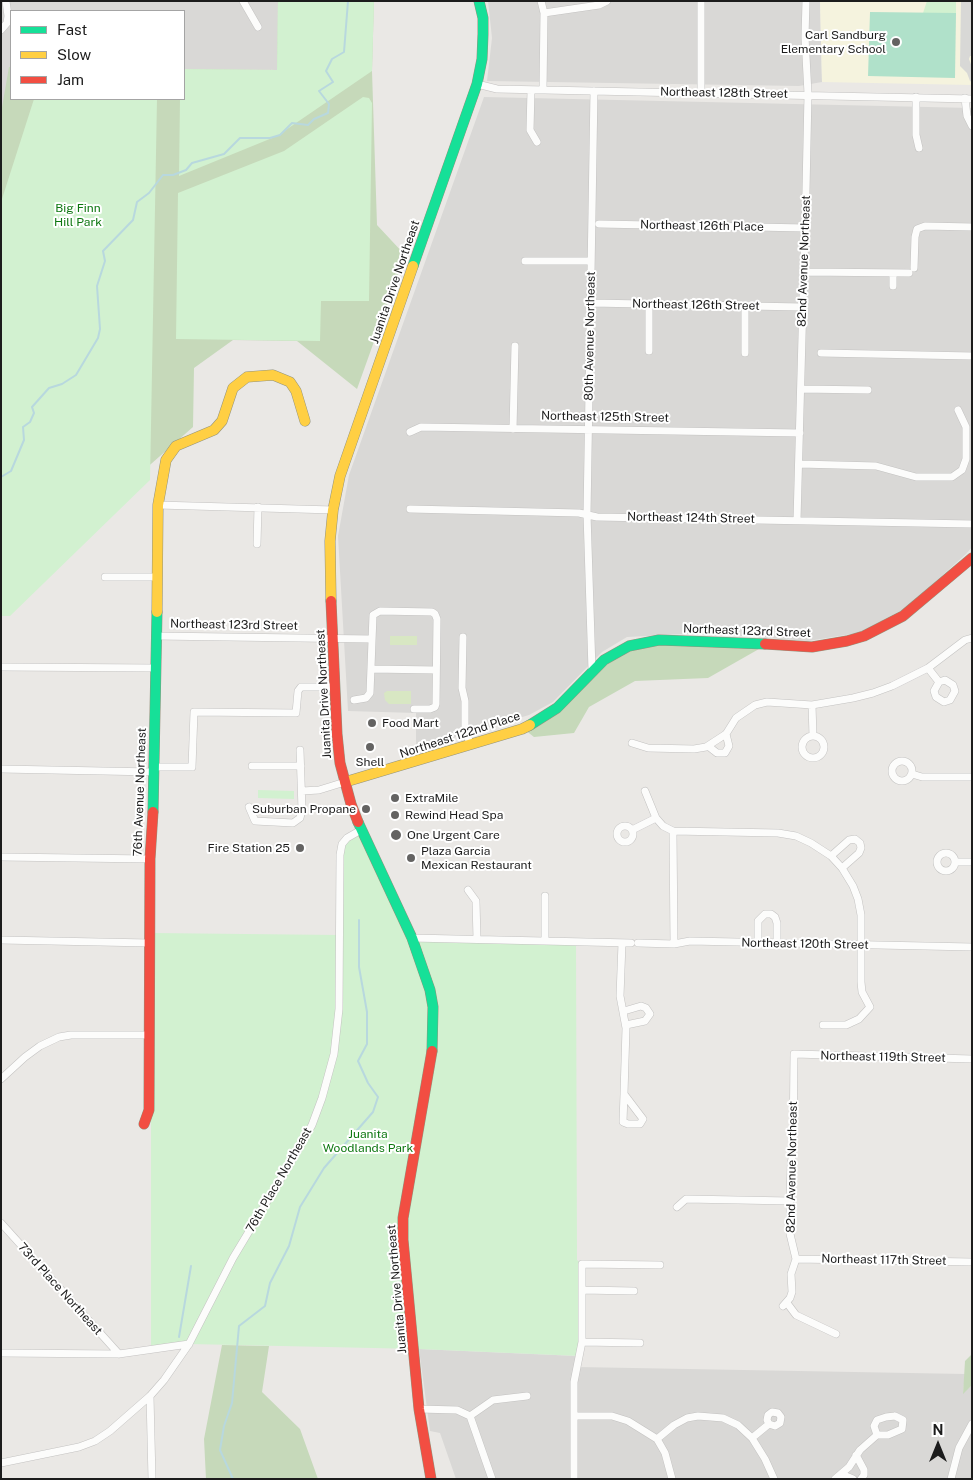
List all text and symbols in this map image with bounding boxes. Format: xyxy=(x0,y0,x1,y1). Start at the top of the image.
legend xyxy=(10,10,185,100)
text: Fast xyxy=(57,21,87,38)
place label: Carl Sandburg Elementary School xyxy=(781,28,886,56)
marker: Carl Sandburg Elementary School xyxy=(890,36,902,48)
text: Slow xyxy=(57,46,91,63)
text: Jam xyxy=(57,71,84,88)
street label: Northeast 128th Street xyxy=(660,85,788,101)
street label: 82nd Avenue Northeast xyxy=(795,195,813,327)
park label: Big Finn Hill Park xyxy=(54,201,102,229)
street label: Juanita Drive Northeast xyxy=(367,218,423,346)
street label: Northeast 126th Place xyxy=(640,218,764,234)
street label: 80th Avenue Northeast xyxy=(582,271,598,401)
street label: Northeast 126th Street xyxy=(632,297,760,313)
street label: Northeast 125th Street xyxy=(541,409,669,425)
street label: Northeast 124th Street xyxy=(627,510,755,526)
street label: Northeast 123rd Street xyxy=(170,617,298,633)
street label: Northeast 123rd Street xyxy=(683,622,811,640)
street label: Juanita Drive Northeast xyxy=(313,629,335,759)
street label: Northeast 122nd Place xyxy=(398,709,522,761)
place label: Food Mart xyxy=(382,716,439,730)
marker: Food Mart xyxy=(366,717,378,729)
street label: 76th Avenue Northeast xyxy=(131,727,149,857)
marker: Shell xyxy=(364,741,376,753)
place label: Shell xyxy=(356,755,384,769)
place label: ExtraMile xyxy=(405,791,458,805)
marker: ExtraMile xyxy=(389,792,401,804)
place label: Suburban Propane xyxy=(252,802,356,816)
marker: Suburban Propane xyxy=(360,803,372,815)
place label: Rewind Head Spa xyxy=(405,808,503,822)
marker: Rewind Head Spa xyxy=(389,809,401,821)
marker: One Urgent Care xyxy=(389,828,403,842)
place label: One Urgent Care xyxy=(407,828,500,842)
place label: Fire Station 25 xyxy=(208,841,290,855)
marker: Fire Station 25 xyxy=(294,842,306,854)
place label: Plaza Garcia Mexican Restaurant xyxy=(421,844,532,872)
marker: Plaza Garcia Mexican Restaurant xyxy=(405,852,417,864)
street label: Northeast 120th Street xyxy=(741,936,869,952)
street label: Northeast 119th Street xyxy=(820,1049,946,1065)
street label: 82nd Avenue Northeast xyxy=(784,1101,800,1233)
street label: 76th Place Northeast xyxy=(243,1125,315,1235)
park label: Juanita Woodlands Park xyxy=(323,1127,413,1155)
street label: Juanita Drive Northeast xyxy=(384,1224,410,1354)
street label: 73rd Place Northeast xyxy=(15,1240,105,1338)
street label: Northeast 117th Street xyxy=(821,1252,947,1268)
north arrow xyxy=(913,1420,963,1470)
text: N xyxy=(933,1422,943,1438)

